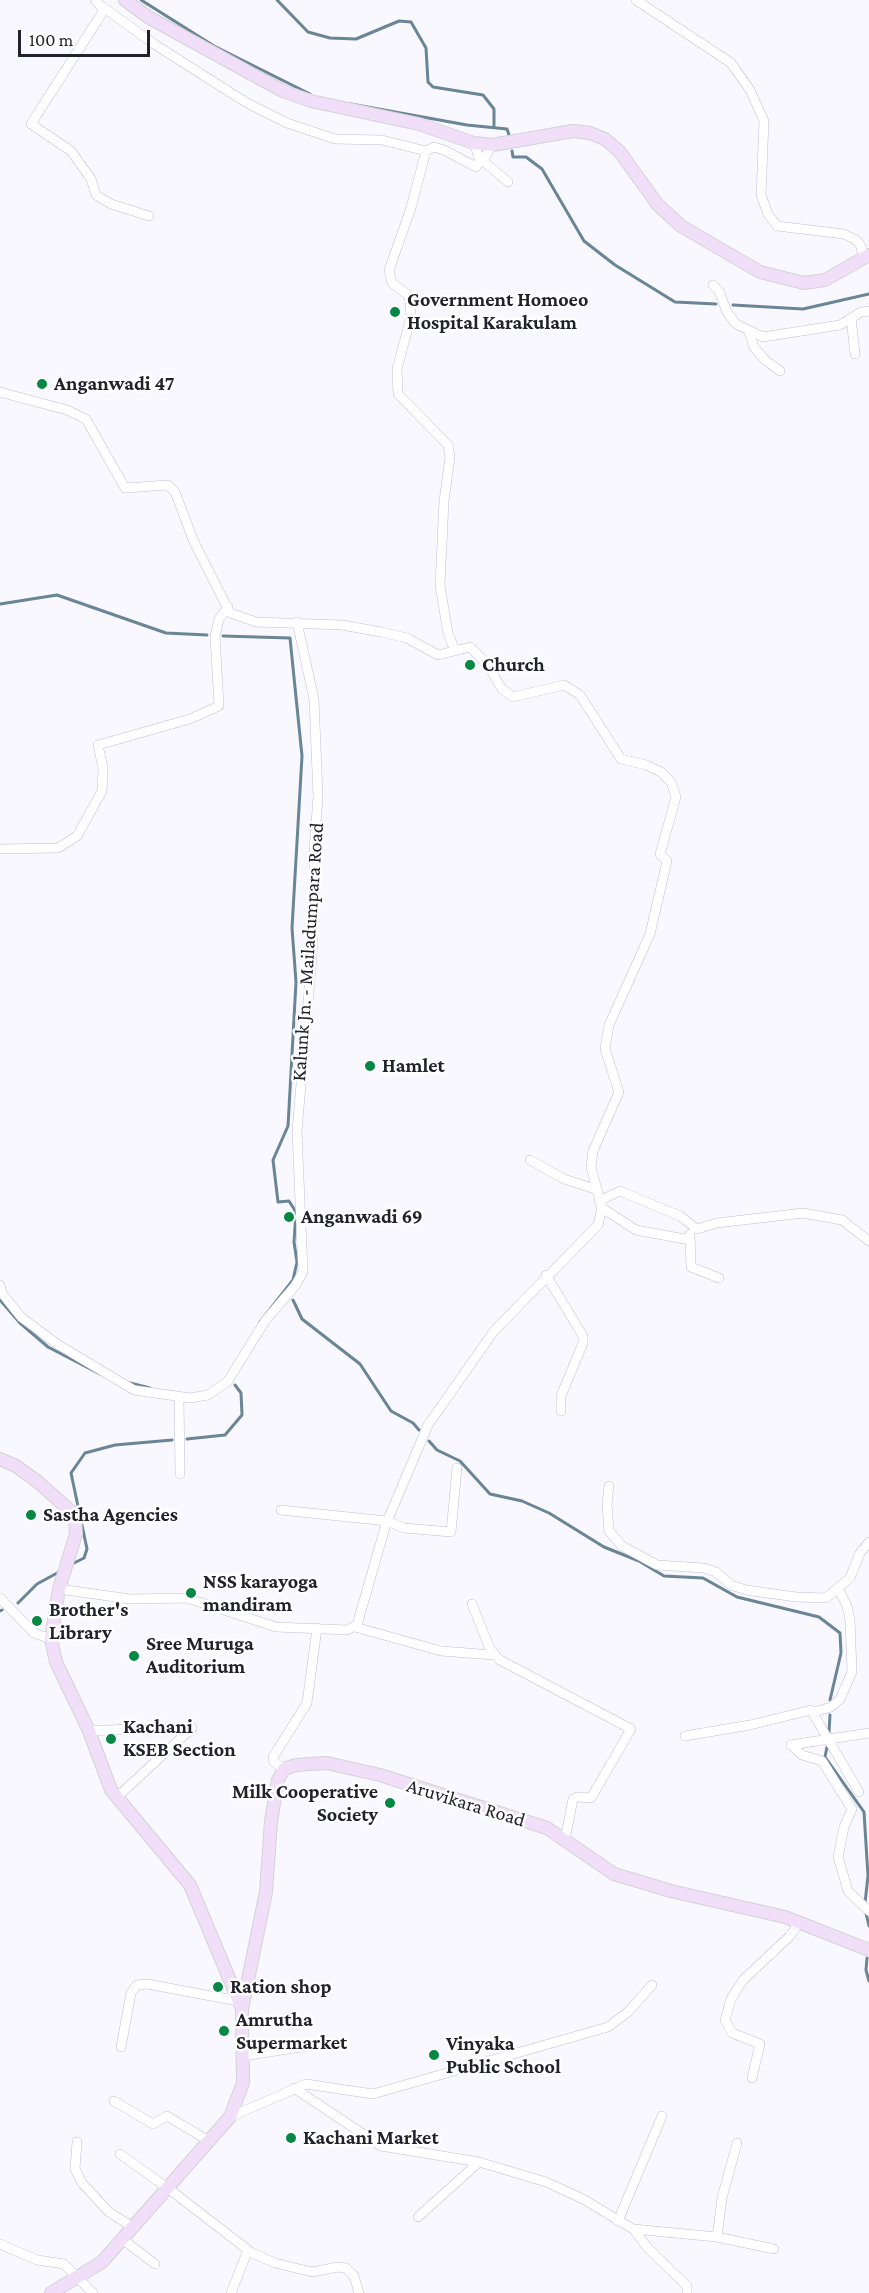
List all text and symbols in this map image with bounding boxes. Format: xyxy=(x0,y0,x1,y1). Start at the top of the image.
scale bar xyxy=(21,18,153,56)
text: 100 m xyxy=(29,30,73,50)
place label: Government Homoeo Hospital Karakulam xyxy=(407,288,588,335)
marker: Government Homoeo Hospital Karakulam xyxy=(388,305,402,319)
place label: Anganwadi 47 xyxy=(54,372,174,396)
marker: Anganwadi 47 xyxy=(35,377,49,391)
place label: Church xyxy=(482,653,545,677)
marker: Church xyxy=(463,658,477,672)
street label: Kalunk Jn. - Mailadumpara Road xyxy=(287,822,329,1082)
place label: Hamlet xyxy=(382,1054,445,1078)
marker: Hamlet xyxy=(363,1059,377,1073)
place label: Anganwadi 69 xyxy=(301,1205,423,1229)
marker: Anganwadi 69 xyxy=(282,1210,296,1224)
place label: Sastha Agencies xyxy=(43,1503,178,1527)
marker: Sastha Agencies xyxy=(24,1508,38,1522)
place label: NSS karayoga mandiram xyxy=(203,1570,318,1617)
marker: NSS karayoga mandiram xyxy=(184,1586,198,1600)
place label: Brother's Library xyxy=(49,1598,128,1645)
marker: Brother's Library xyxy=(30,1614,44,1628)
place label: Sree Muruga Auditorium xyxy=(146,1632,254,1679)
marker: Sree Muruga Auditorium xyxy=(127,1649,141,1663)
place label: Kachani KSEB Section xyxy=(123,1715,236,1762)
marker: Kachani KSEB Section xyxy=(104,1732,118,1746)
street label: Aruvikara Road xyxy=(404,1774,528,1832)
place label: Milk Cooperative Society xyxy=(232,1780,378,1827)
marker: Milk Cooperative Society xyxy=(383,1796,397,1810)
place label: Ration shop xyxy=(230,1975,332,1999)
marker: Ration shop xyxy=(211,1980,225,1994)
place label: Amrutha Supermarket xyxy=(236,2008,347,2055)
marker: Amrutha Supermarket xyxy=(217,2024,231,2038)
place label: Vinyaka Public School xyxy=(446,2032,561,2079)
marker: Vinyaka Public School xyxy=(427,2048,441,2062)
place label: Kachani Market xyxy=(303,2126,439,2150)
marker: Kachani Market xyxy=(284,2131,298,2145)

